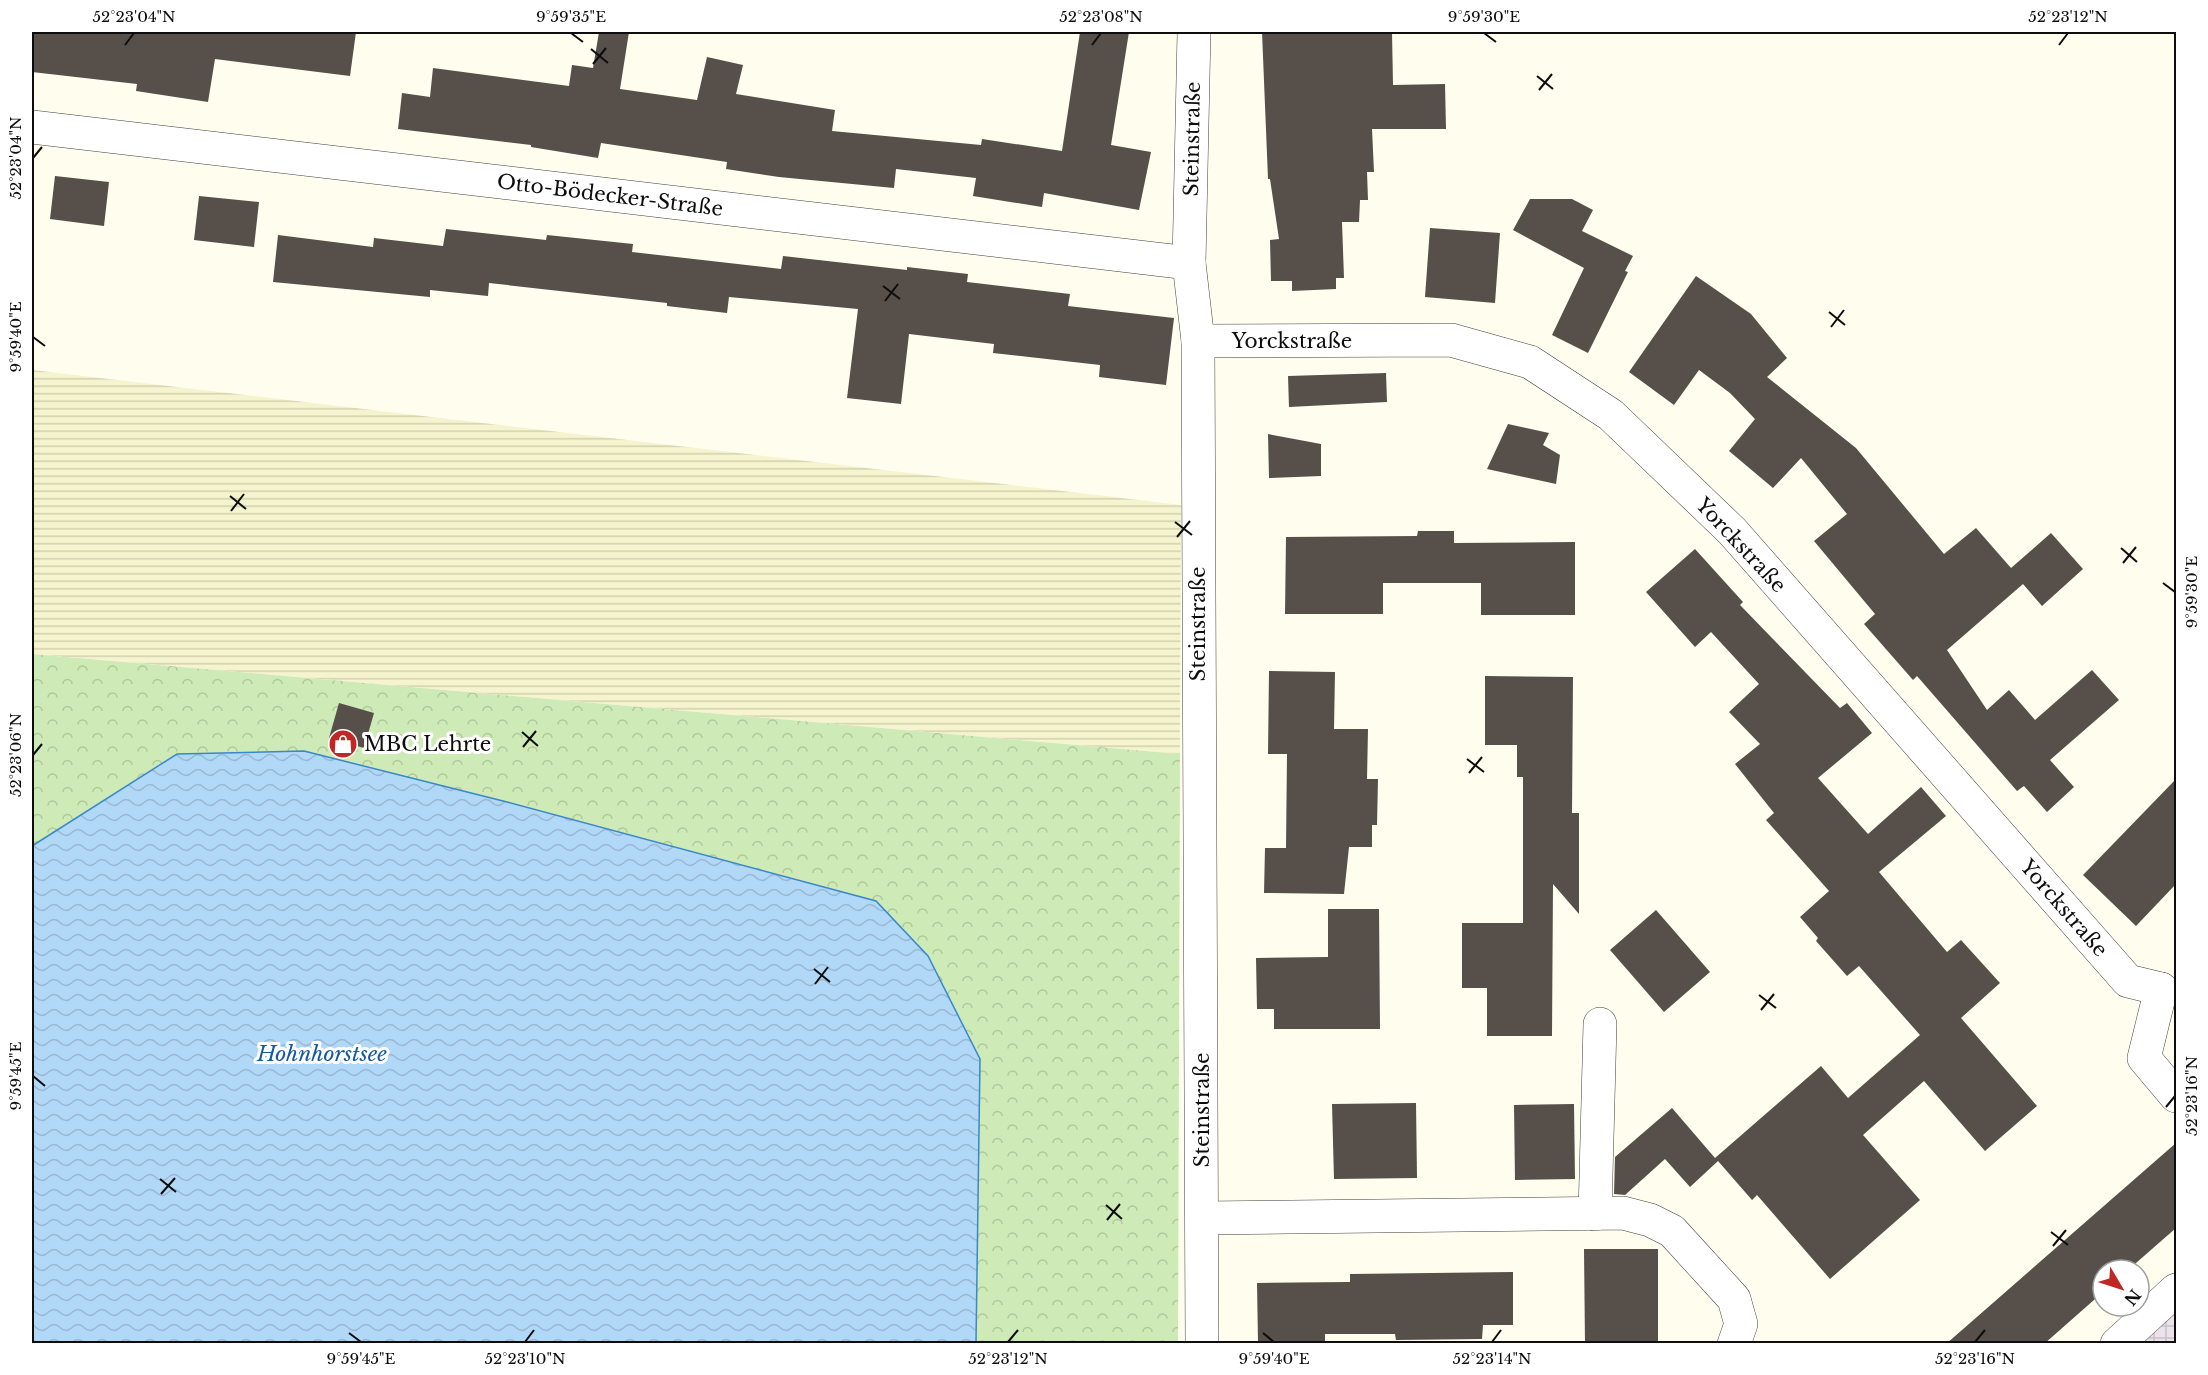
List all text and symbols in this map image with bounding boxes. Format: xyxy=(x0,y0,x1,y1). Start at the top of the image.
text: 52°23'04"N xyxy=(93,7,175,26)
text: 9°59'35"E xyxy=(536,7,606,26)
text: 52°23'08"N xyxy=(1059,7,1143,26)
text: 9°59'30"E xyxy=(1448,7,1520,26)
text: 52°23'12"N xyxy=(2028,7,2108,26)
street label: Steinstraße xyxy=(1179,81,1205,197)
text: 52°23'04"N xyxy=(6,117,25,199)
street label: Otto-Bödecker-Straße xyxy=(496,169,724,221)
text: 9°59'40"E xyxy=(6,301,25,373)
street label: Yorckstraße xyxy=(1231,329,1352,353)
street label: Yorckstraße xyxy=(1690,492,1791,597)
text: 9°59'30"E xyxy=(2182,556,2201,628)
street label: Steinstraße xyxy=(1186,567,1210,681)
text: 52°23'06"N xyxy=(6,713,25,797)
shop icon: MBC Lehrte xyxy=(327,728,359,760)
place label: MBC Lehrte xyxy=(364,732,491,756)
street label: Yorckstraße xyxy=(2015,854,2113,961)
text: 9°59'45"E xyxy=(6,1041,25,1111)
water label: Hohnhorstsee xyxy=(256,1041,387,1067)
street label: Steinstraße xyxy=(1190,1053,1214,1167)
text: 52°23'16"N xyxy=(2182,1056,2201,1136)
north arrow xyxy=(2091,1258,2151,1318)
text: N xyxy=(2120,1285,2145,1310)
text: 9°59'45"E xyxy=(326,1349,396,1368)
text: 52°23'10"N xyxy=(484,1349,566,1368)
text: 52°23'12"N xyxy=(968,1349,1048,1368)
text: 9°59'40"E xyxy=(1238,1349,1310,1368)
text: 52°23'14"N xyxy=(1453,1349,1531,1368)
text: 52°23'16"N xyxy=(1935,1349,2015,1368)

